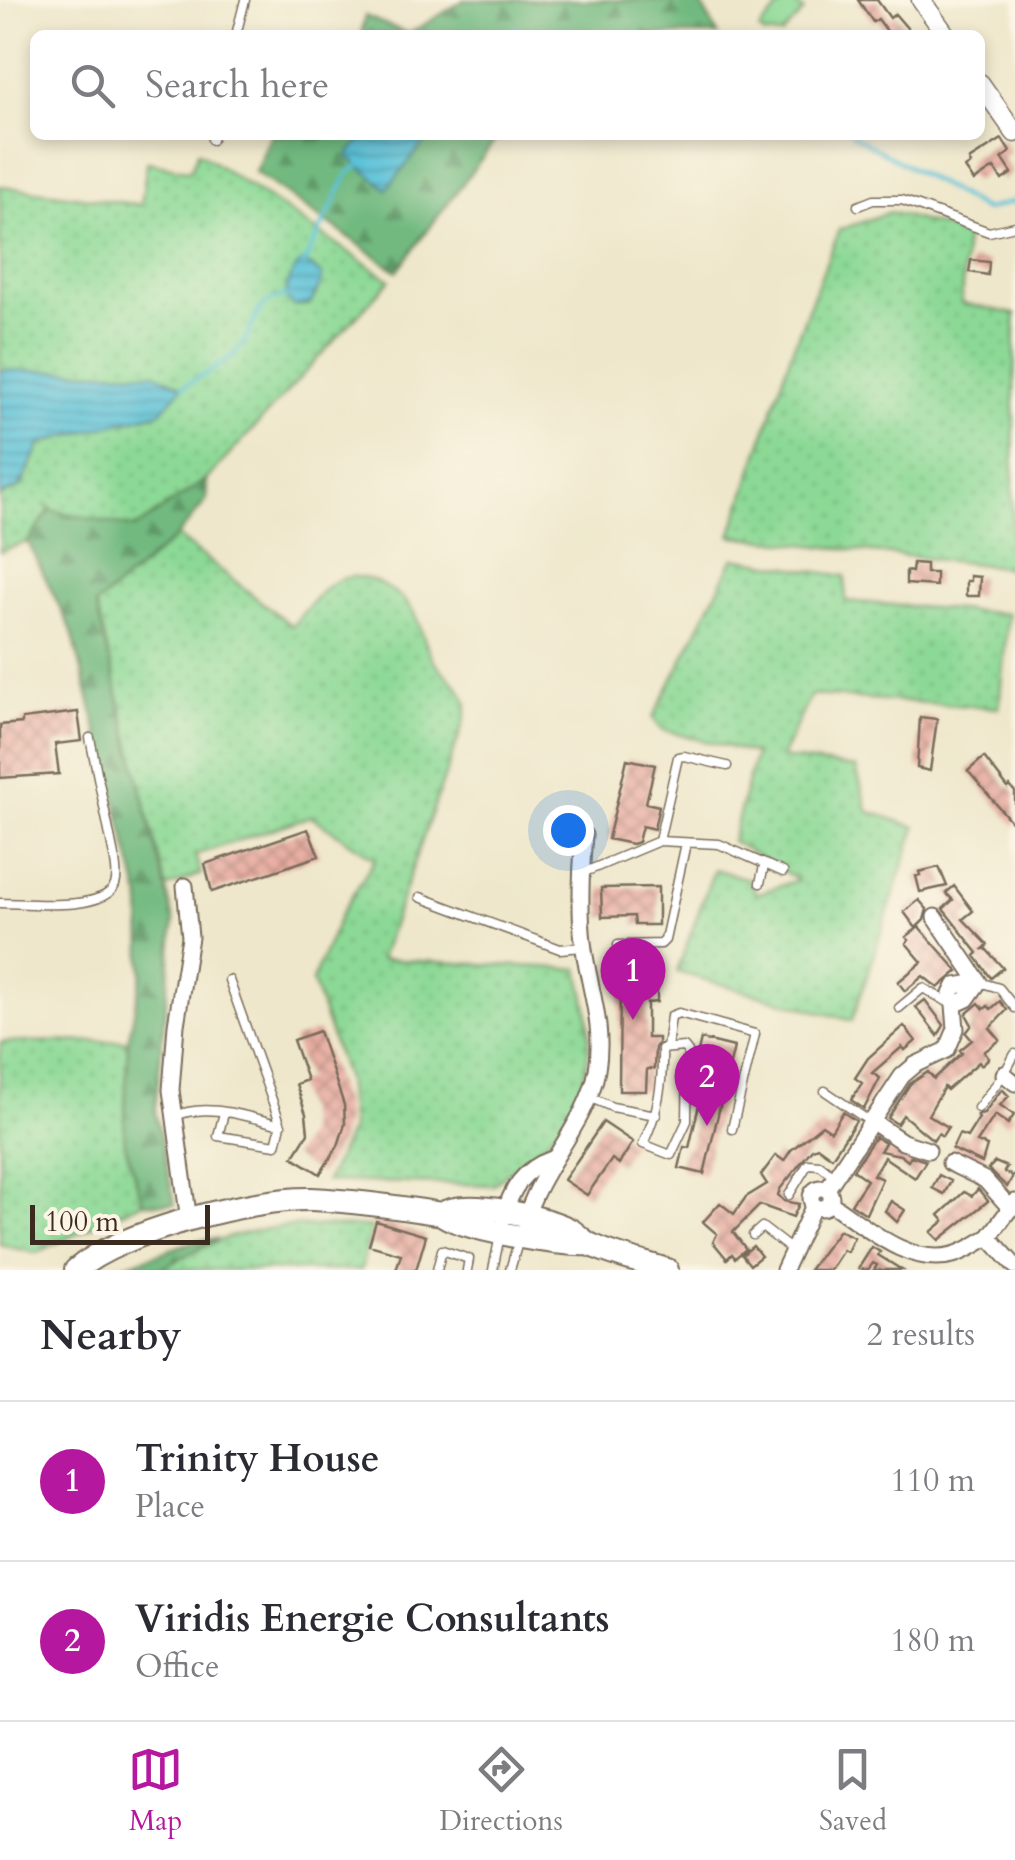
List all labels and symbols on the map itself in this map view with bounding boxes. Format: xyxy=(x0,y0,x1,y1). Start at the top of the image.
your location xyxy=(543,805,594,856)
pin: 1 xyxy=(600,938,666,1020)
pin: 2 xyxy=(674,1044,740,1126)
scale bar xyxy=(30,1200,210,1244)

